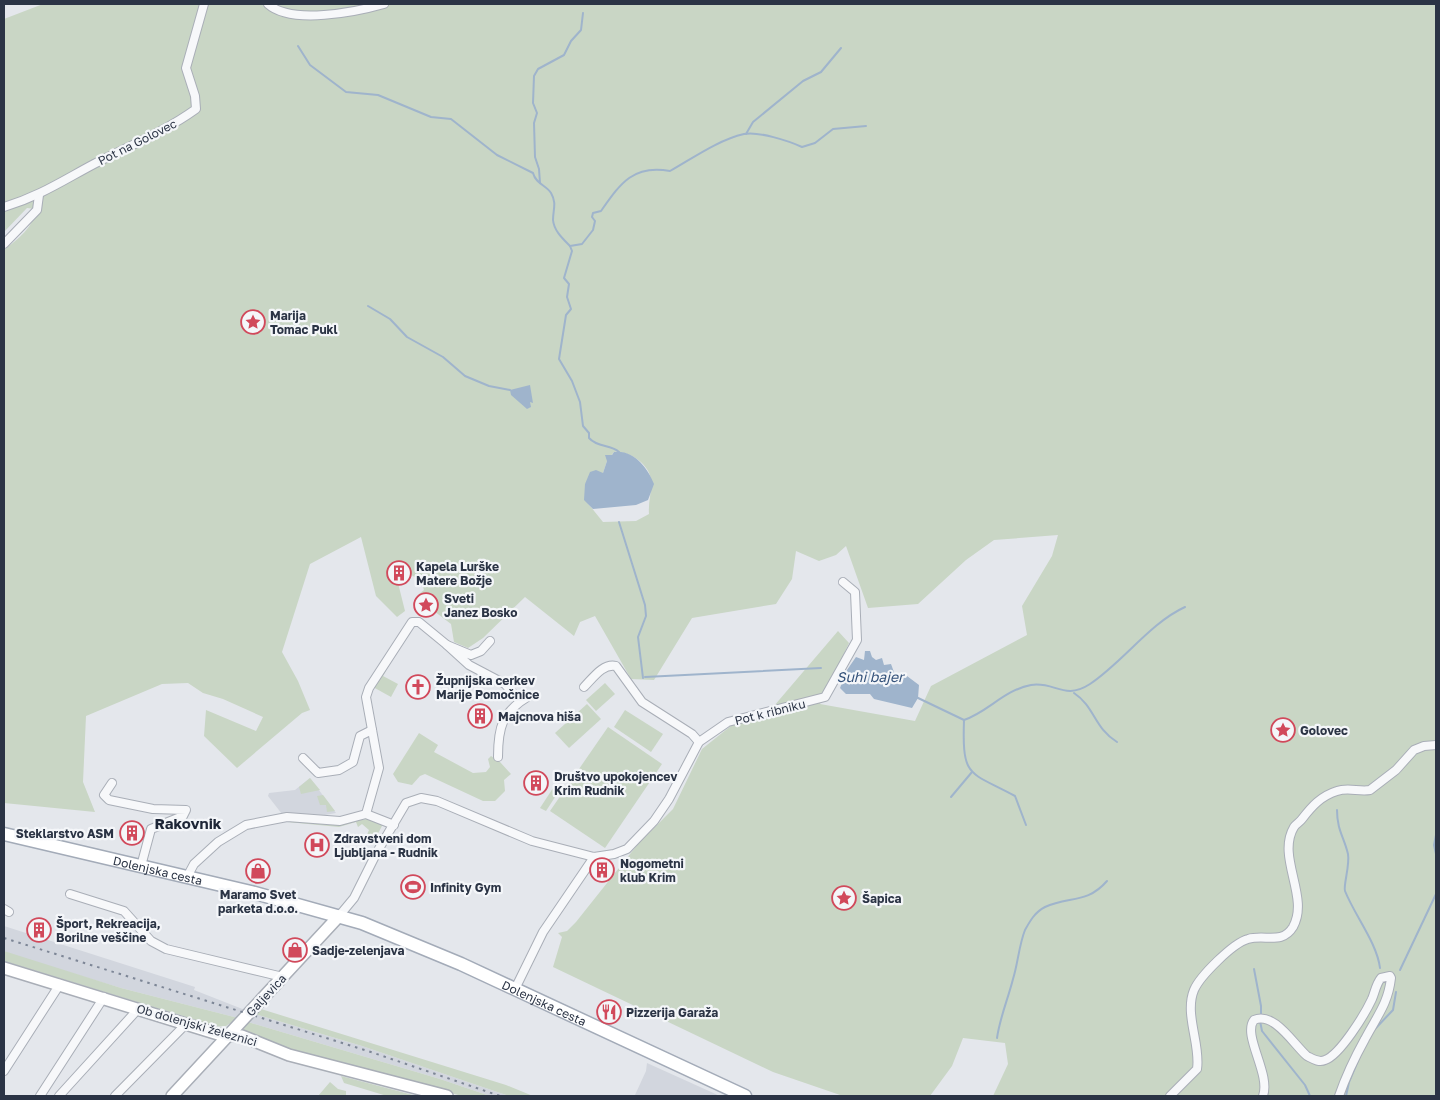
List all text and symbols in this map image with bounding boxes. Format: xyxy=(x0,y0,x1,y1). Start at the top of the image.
street label: Pot na Golovec xyxy=(95,116,179,168)
place label: Marija Tomac Pukl xyxy=(270,308,338,337)
place icon: Marija Tomac Pukl xyxy=(240,309,266,335)
place label: Kapela Lurške Matere Božje xyxy=(416,559,499,588)
building icon: Kapela Lurške Matere Božje xyxy=(386,560,412,586)
place label: Sveti Janez Bosko xyxy=(444,591,518,620)
place icon: Sveti Janez Bosko xyxy=(413,592,439,618)
water label: Suhi bajer xyxy=(836,668,906,685)
place label: Župnijska cerkev Marije Pomočnice xyxy=(436,673,539,702)
church icon: Župnijska cerkev Marije Pomočnice xyxy=(405,674,431,700)
street label: Pot k ribniku xyxy=(733,696,807,728)
building icon: Majcnova hiša xyxy=(467,703,493,729)
place label: Majcnova hiša xyxy=(498,709,581,724)
place icon: Golovec xyxy=(1270,717,1296,743)
place label: Golovec xyxy=(1300,723,1348,738)
place label: Društvo upokojencev Krim Rudnik xyxy=(554,769,678,798)
building icon: Društvo upokojencev Krim Rudnik xyxy=(523,770,549,796)
district label: Rakovnik xyxy=(155,814,222,832)
building icon: Steklarstvo ASM xyxy=(119,820,145,846)
place label: Steklarstvo ASM xyxy=(16,826,114,841)
place label: Zdravstveni dom Ljubljana - Rudnik xyxy=(334,831,438,860)
hospital icon: Zdravstveni dom Ljubljana - Rudnik xyxy=(304,832,330,858)
street label: Dolenjska cesta xyxy=(112,852,204,888)
place label: Nogometni klub Krim xyxy=(620,856,684,885)
building icon: Nogometni klub Krim xyxy=(589,857,615,883)
shop icon: Maramo Svet parketa d.o.o. xyxy=(245,858,271,884)
sports icon: Infinity Gym xyxy=(400,874,426,900)
place label: Infinity Gym xyxy=(430,880,501,895)
place icon: Šapica xyxy=(831,885,857,911)
place label: Maramo Svet parketa d.o.o. xyxy=(218,887,298,916)
place label: Šapica xyxy=(862,891,902,906)
place label: Šport, Rekreacija, Borilne veščine xyxy=(56,916,161,945)
building icon: Šport, Rekreacija, Borilne veščine xyxy=(26,917,52,943)
shop icon: Sadje-zelenjava xyxy=(282,937,308,963)
place label: Sadje-zelenjava xyxy=(312,943,404,958)
street label: Galjevica xyxy=(243,971,289,1019)
street label: Dolenjska cesta xyxy=(500,977,589,1029)
restaurant icon: Pizzerija Garaža xyxy=(596,999,622,1025)
street label: Ob dolenjski železnici xyxy=(135,1001,259,1049)
place label: Pizzerija Garaža xyxy=(626,1005,718,1020)

